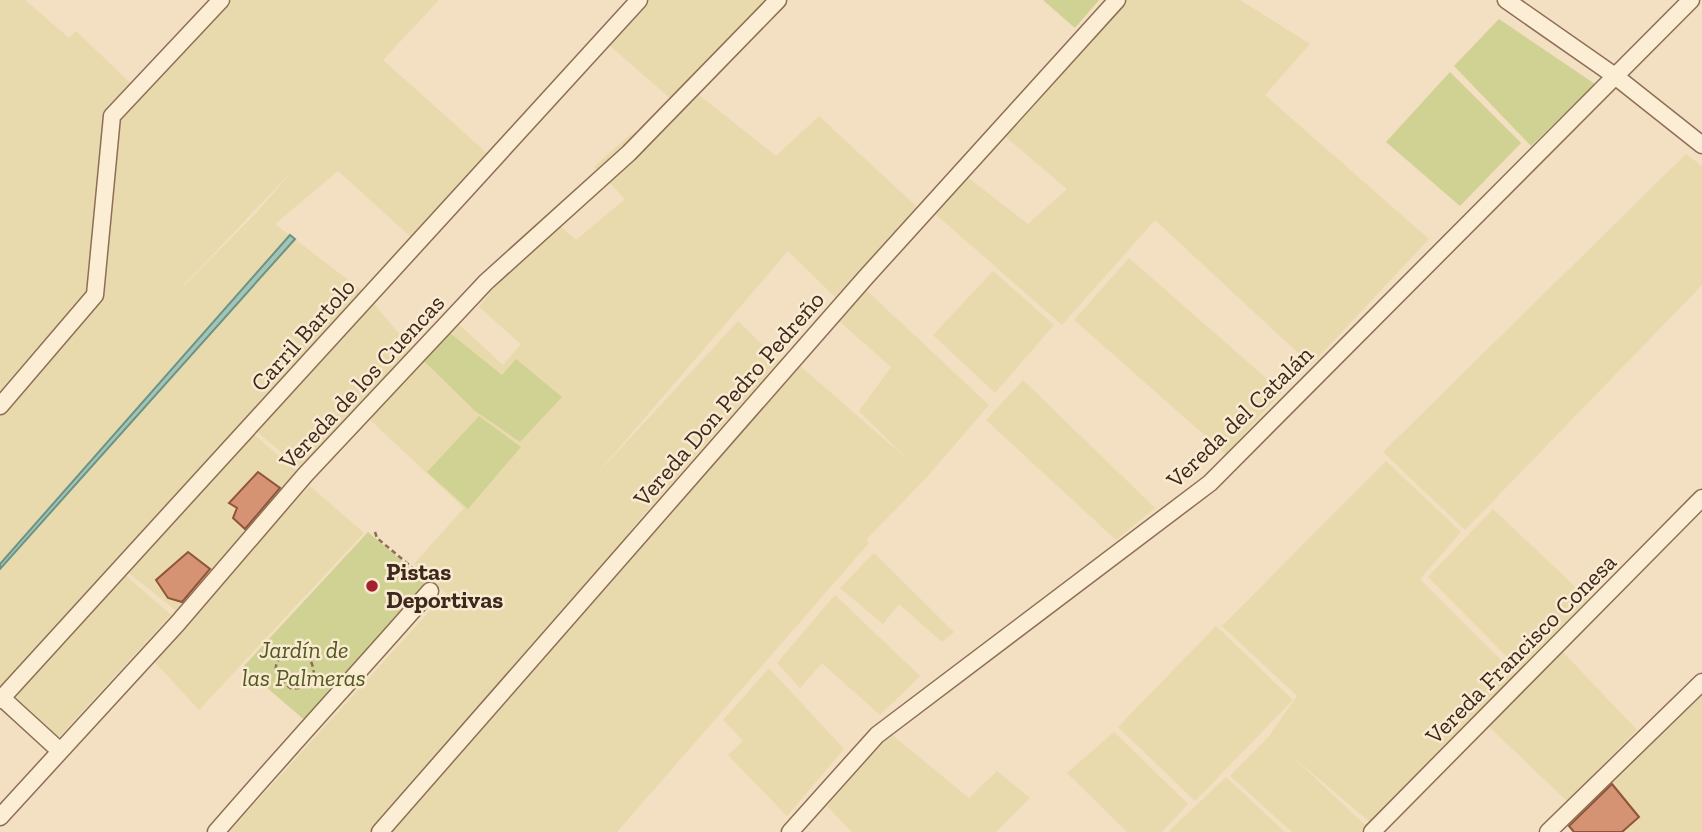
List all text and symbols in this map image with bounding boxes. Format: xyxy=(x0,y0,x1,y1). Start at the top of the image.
street label: Carril Bartolo xyxy=(244,272,361,397)
street label: Vereda Don Pedro Pedreño xyxy=(627,285,830,513)
street label: Vereda de los Cuencas xyxy=(272,288,450,476)
street label: Vereda del Catalán xyxy=(1160,339,1319,495)
street label: Vereda Francisco Conesa xyxy=(1419,547,1622,751)
place label: Pistas Deportivas xyxy=(386,557,503,614)
marker: Pistas Deportivas xyxy=(364,578,380,594)
park label: Jardín de las Palmeras xyxy=(242,635,366,692)

